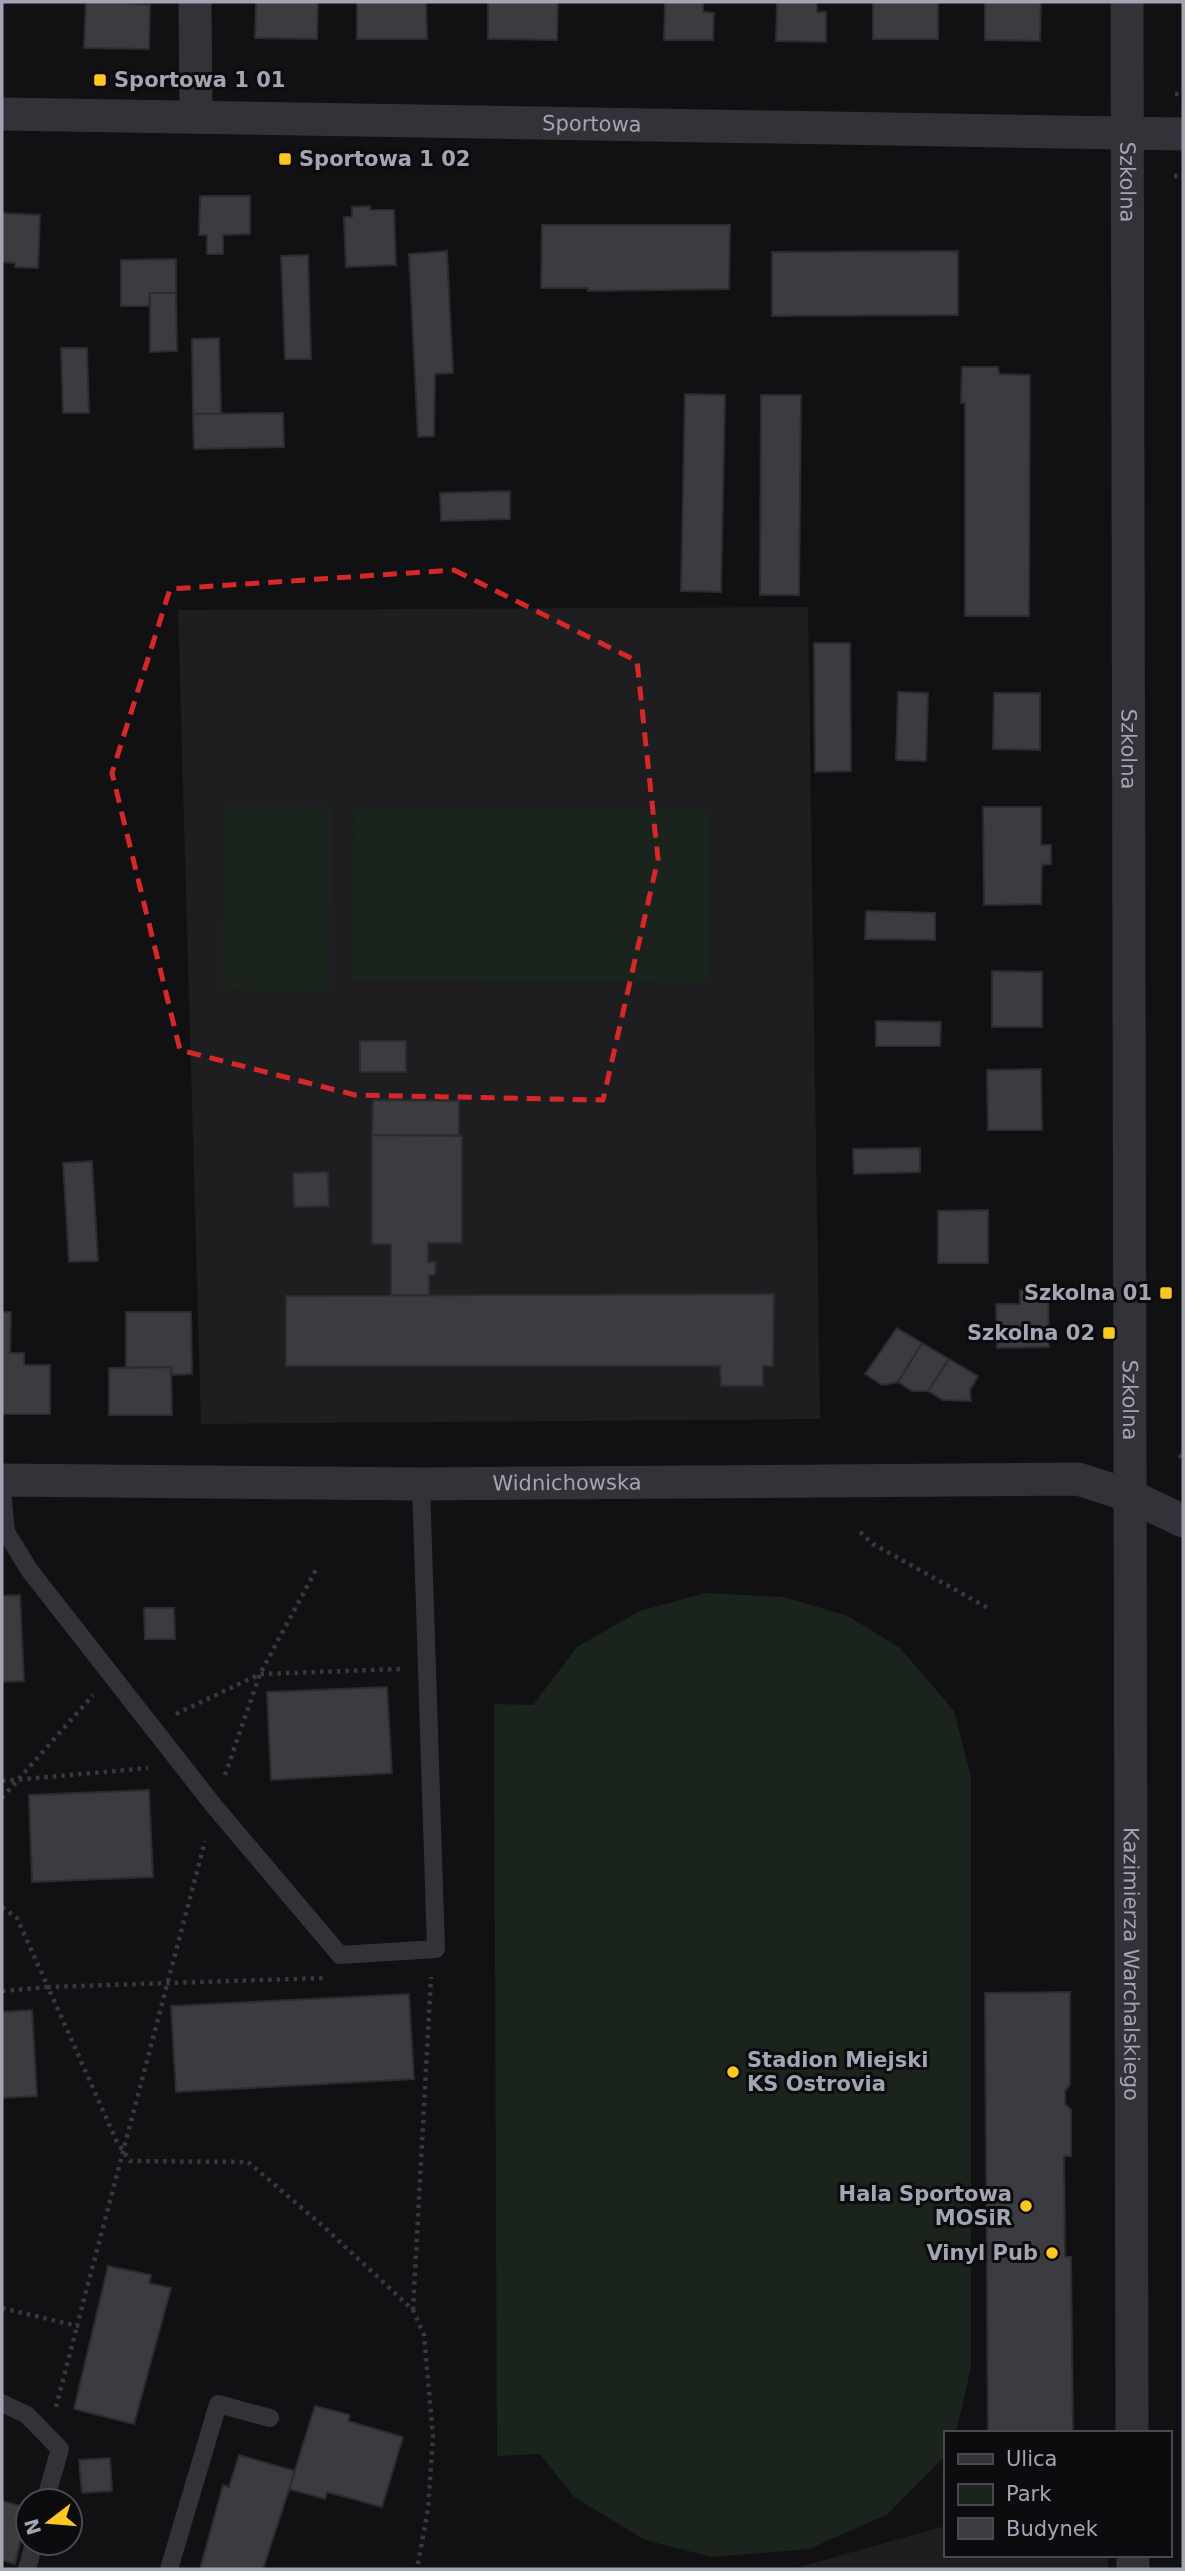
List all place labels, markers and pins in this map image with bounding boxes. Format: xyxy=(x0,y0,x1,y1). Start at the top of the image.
place label: Sportowa 1 01 xyxy=(114,68,285,92)
marker: Sportowa 1 01 xyxy=(92,72,108,88)
place label: Sportowa 1 02 xyxy=(299,147,470,171)
marker: Sportowa 1 02 xyxy=(277,151,293,167)
place label: Szkolna 01 xyxy=(1024,1281,1152,1305)
marker: Szkolna 01 xyxy=(1158,1285,1174,1301)
place label: Szkolna 02 xyxy=(967,1321,1095,1345)
marker: Szkolna 02 xyxy=(1101,1325,1117,1341)
place label: Stadion Miejski KS Ostrovia xyxy=(747,2048,928,2096)
marker: Stadion Miejski KS Ostrovia xyxy=(725,2064,741,2080)
place label: Hala Sportowa MOSiR xyxy=(839,2182,1012,2230)
marker: Hala Sportowa MOSiR xyxy=(1018,2198,1034,2214)
place label: Vinyl Pub xyxy=(926,2241,1038,2265)
marker: Vinyl Pub xyxy=(1044,2245,1060,2261)

